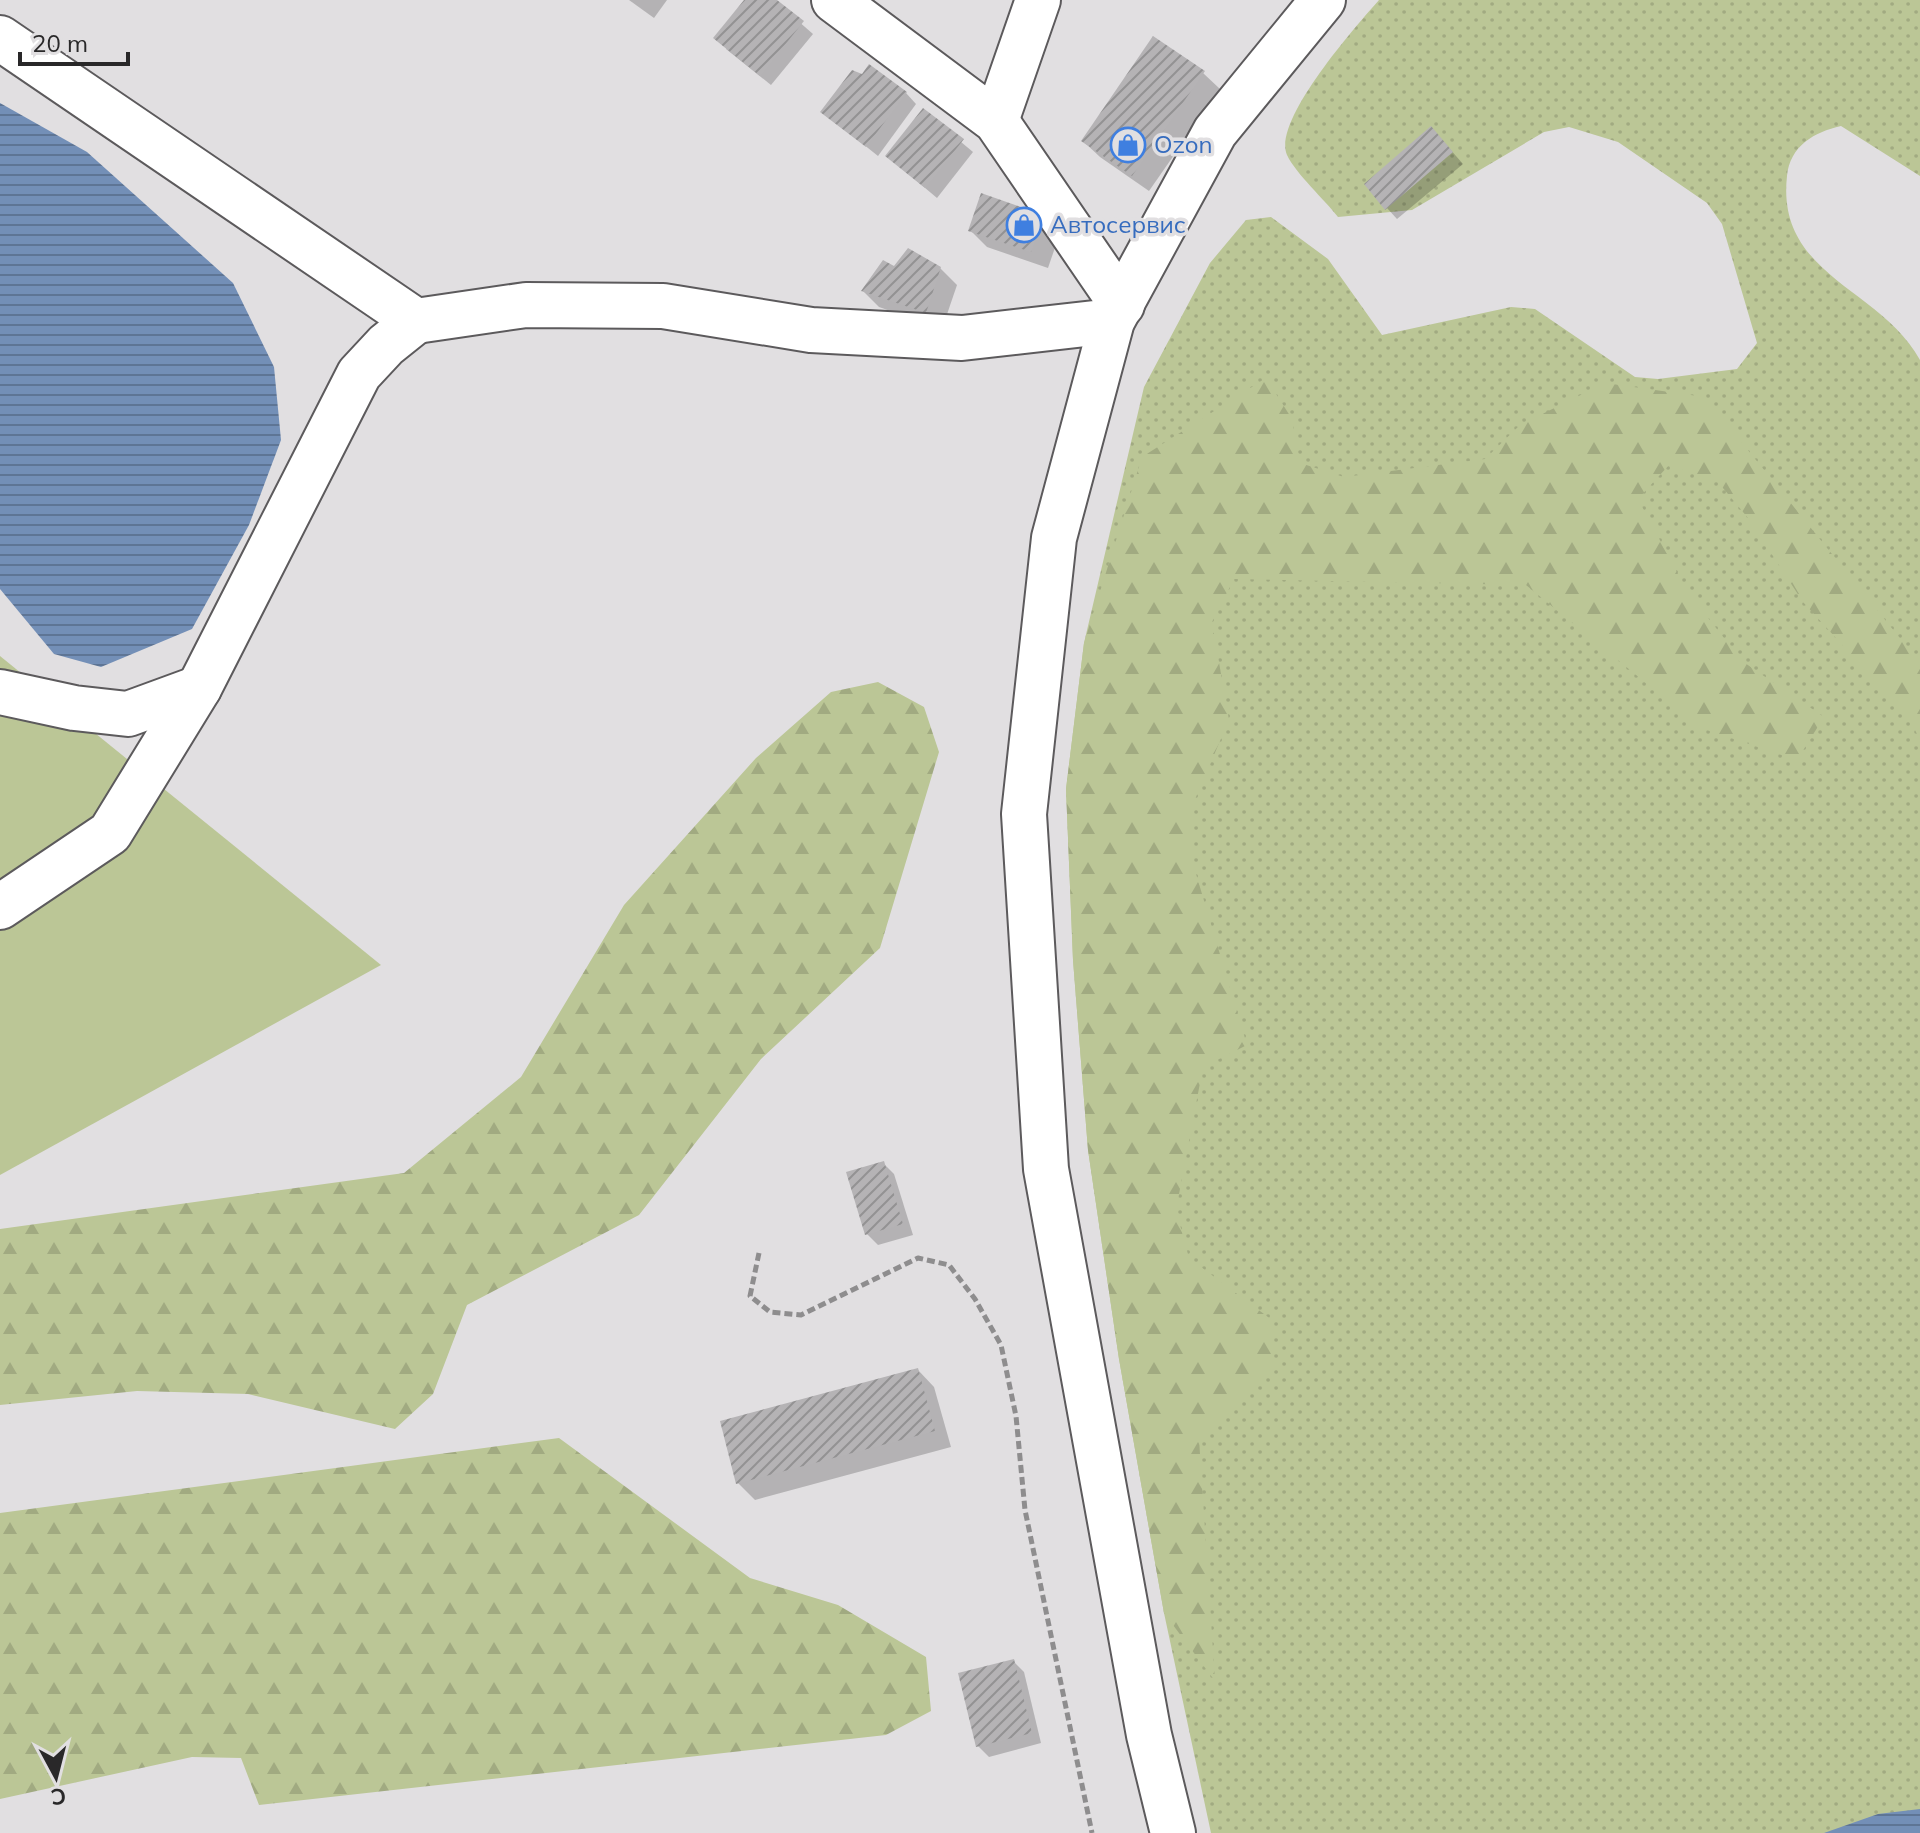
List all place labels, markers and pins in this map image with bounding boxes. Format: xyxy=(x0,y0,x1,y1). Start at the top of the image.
shop icon: Ozon xyxy=(1109,126,1147,164)
place label: Ozon xyxy=(1154,129,1213,159)
shop icon: Автосервис xyxy=(1005,206,1043,244)
place label: Автосервис xyxy=(1050,209,1186,239)

